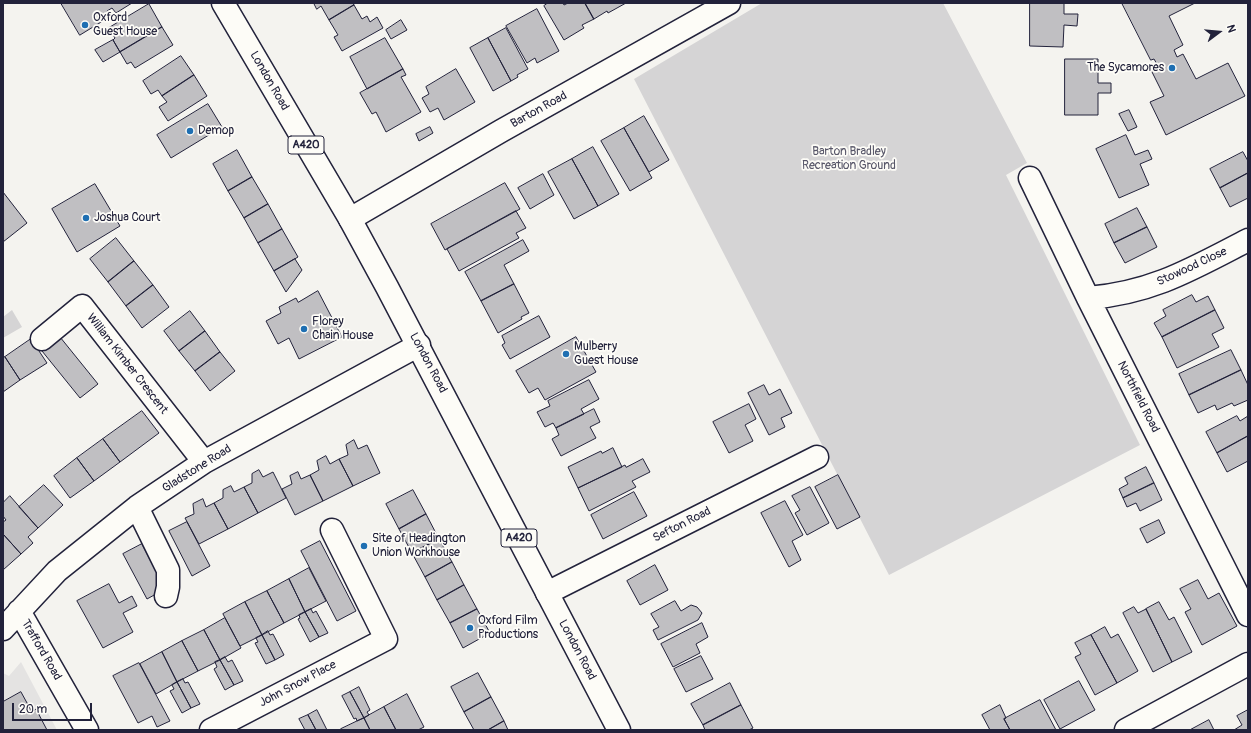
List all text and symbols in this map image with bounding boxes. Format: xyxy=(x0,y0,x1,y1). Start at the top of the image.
place label: Oxford Guest House xyxy=(93,11,157,39)
north arrow xyxy=(1199,12,1239,52)
marker: Oxford Guest House xyxy=(80,20,90,30)
text: N xyxy=(1224,23,1238,34)
street label: London Road xyxy=(246,49,292,113)
place label: The Sycamores xyxy=(1087,61,1164,75)
marker: The Sycamores xyxy=(1167,63,1177,73)
street label: Barton Road xyxy=(508,89,570,131)
place label: Demop xyxy=(198,124,234,138)
marker: Demop xyxy=(185,126,195,136)
road number: A420 xyxy=(288,136,324,154)
park label: Barton Bradley Recreation Ground xyxy=(802,145,896,173)
place label: Joshua Court xyxy=(94,211,160,225)
marker: Joshua Court xyxy=(81,213,91,223)
street label: Stowood Close xyxy=(1155,244,1229,290)
street label: William Kimber Crescent xyxy=(83,311,171,417)
place label: Florey Chain House xyxy=(312,315,373,343)
marker: Florey Chain House xyxy=(299,324,309,334)
street label: London Road xyxy=(406,330,450,396)
place label: Mulberry Guest House xyxy=(574,340,638,368)
marker: Mulberry Guest House xyxy=(561,349,571,359)
street label: Northfield Road xyxy=(1114,359,1162,435)
street label: Gladstone Road xyxy=(160,442,234,496)
street label: Sefton Road xyxy=(651,504,713,546)
road number: A420 xyxy=(501,529,537,547)
place label: Site of Headington Union Workhouse xyxy=(372,532,466,560)
marker: Site of Headington Union Workhouse xyxy=(359,541,369,551)
place label: Oxford Film Productions xyxy=(478,614,538,642)
street label: Trafford Road xyxy=(18,617,64,683)
street label: London Road xyxy=(555,617,599,683)
marker: Oxford Film Productions xyxy=(465,623,475,633)
street label: John Snow Place xyxy=(257,658,339,710)
scale bar xyxy=(14,695,94,721)
text: 20 m xyxy=(19,702,47,717)

